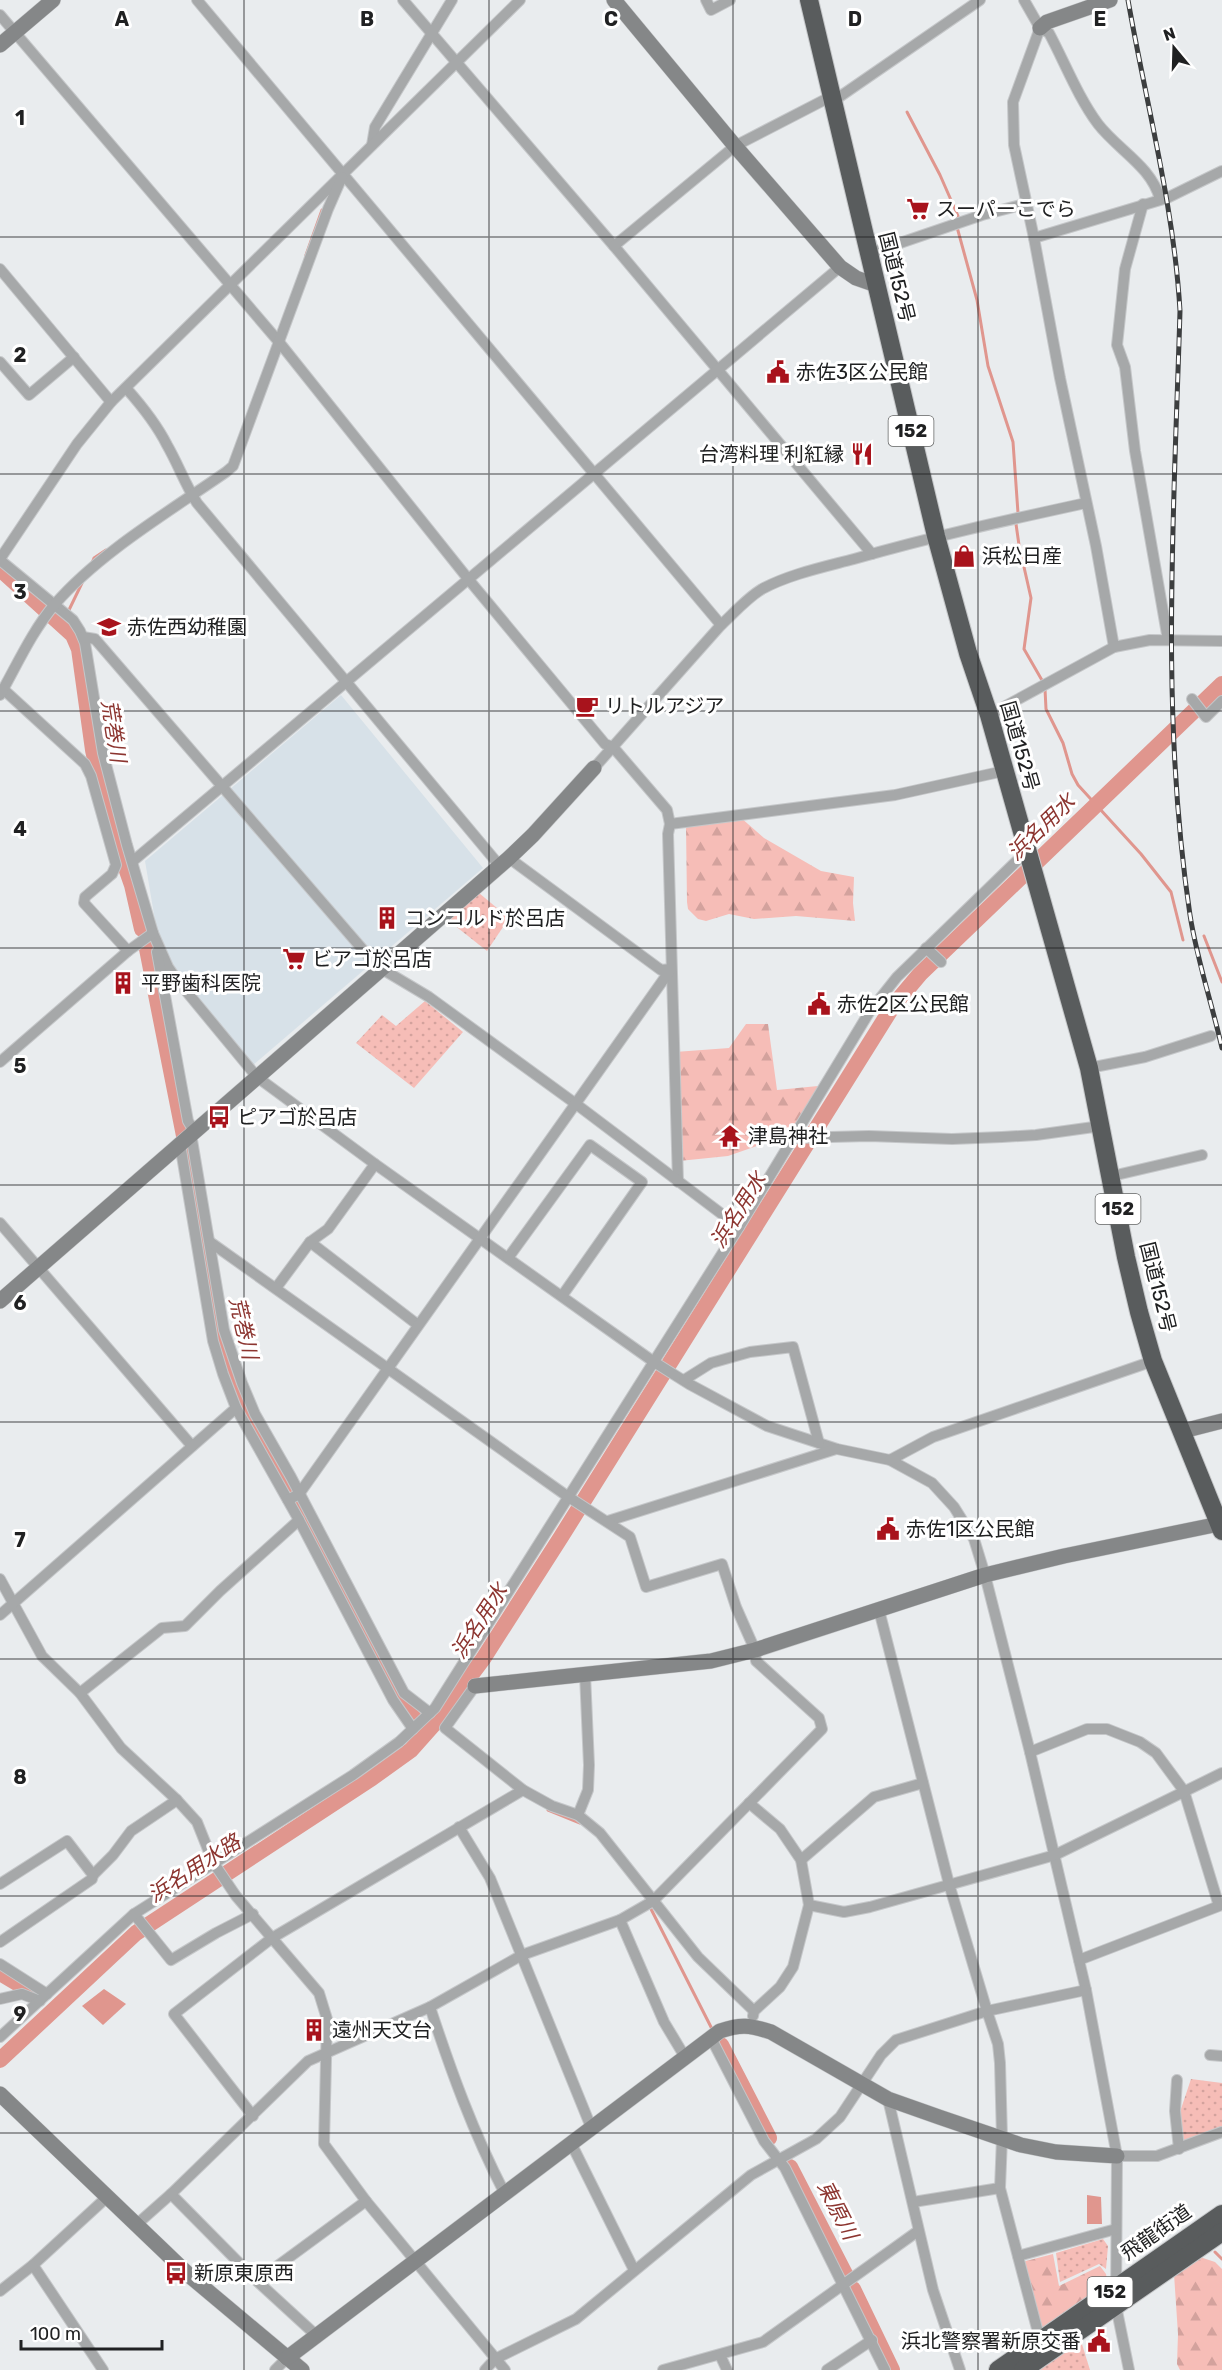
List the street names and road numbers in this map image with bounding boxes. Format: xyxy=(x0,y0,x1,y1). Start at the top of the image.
street label: 国道152号 xyxy=(874,229,920,325)
road number: 152 xyxy=(888,416,934,446)
street label: 国道152号 xyxy=(996,698,1044,794)
road number: 152 xyxy=(1096,1194,1140,1224)
street label: 国道152号 xyxy=(1135,1239,1181,1335)
street label: 飛龍街道 xyxy=(1116,2199,1196,2265)
road number: 152 xyxy=(1088,2277,1132,2307)

